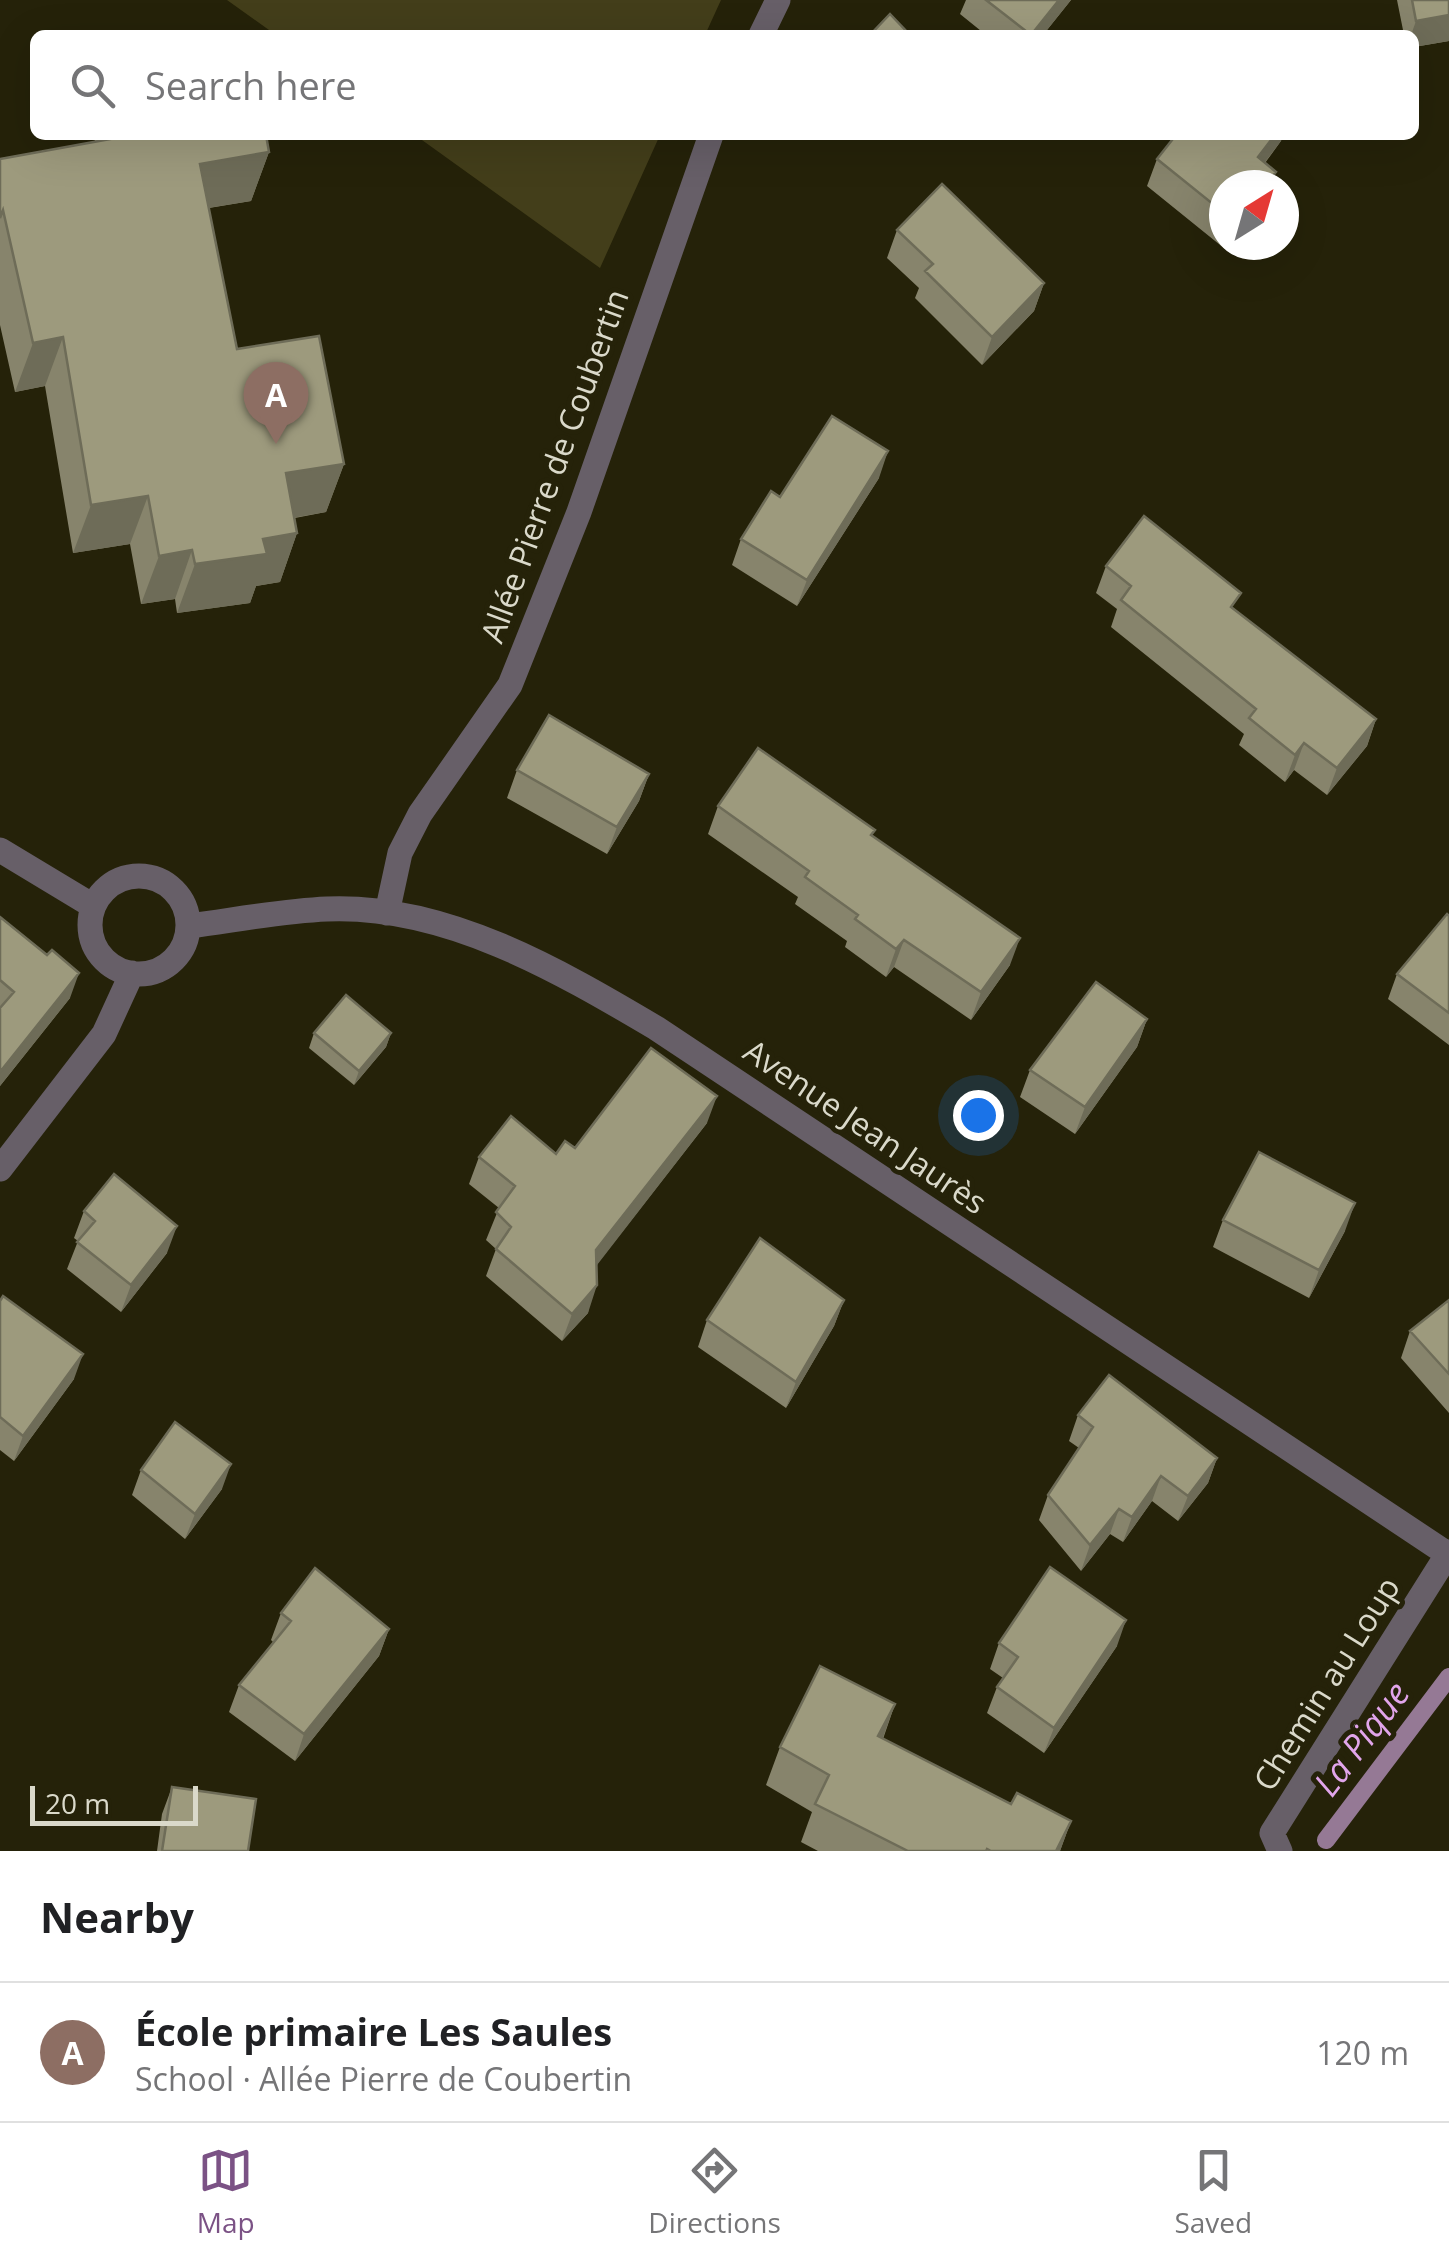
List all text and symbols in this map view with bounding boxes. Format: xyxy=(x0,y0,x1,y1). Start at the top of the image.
search box xyxy=(30,30,1419,140)
icon: search xyxy=(65,58,120,113)
text: Search here xyxy=(145,59,357,111)
north arrow xyxy=(1209,170,1299,260)
street label: Allée Pierre de Coubertin xyxy=(470,283,638,648)
pin: A xyxy=(244,362,308,444)
street label: Avenue Jean Jaurès xyxy=(736,1028,996,1223)
your location xyxy=(953,1090,1004,1141)
street label: Chemin au Loup xyxy=(1243,1568,1409,1798)
water label: La Pique xyxy=(1302,1671,1419,1805)
scale bar xyxy=(30,1781,198,1826)
text: 20 m xyxy=(45,1784,110,1822)
text: Nearby xyxy=(40,1888,194,1945)
text: École primaire Les Saules xyxy=(135,2005,612,2057)
text: A xyxy=(61,2031,84,2074)
text: 120 m xyxy=(1316,2031,1409,2074)
text: School · Allée Pierre de Coubertin xyxy=(135,2057,632,2100)
tab: Map xyxy=(197,2143,255,2241)
tab: Directions xyxy=(648,2143,781,2241)
tab: Saved xyxy=(1174,2143,1252,2241)

